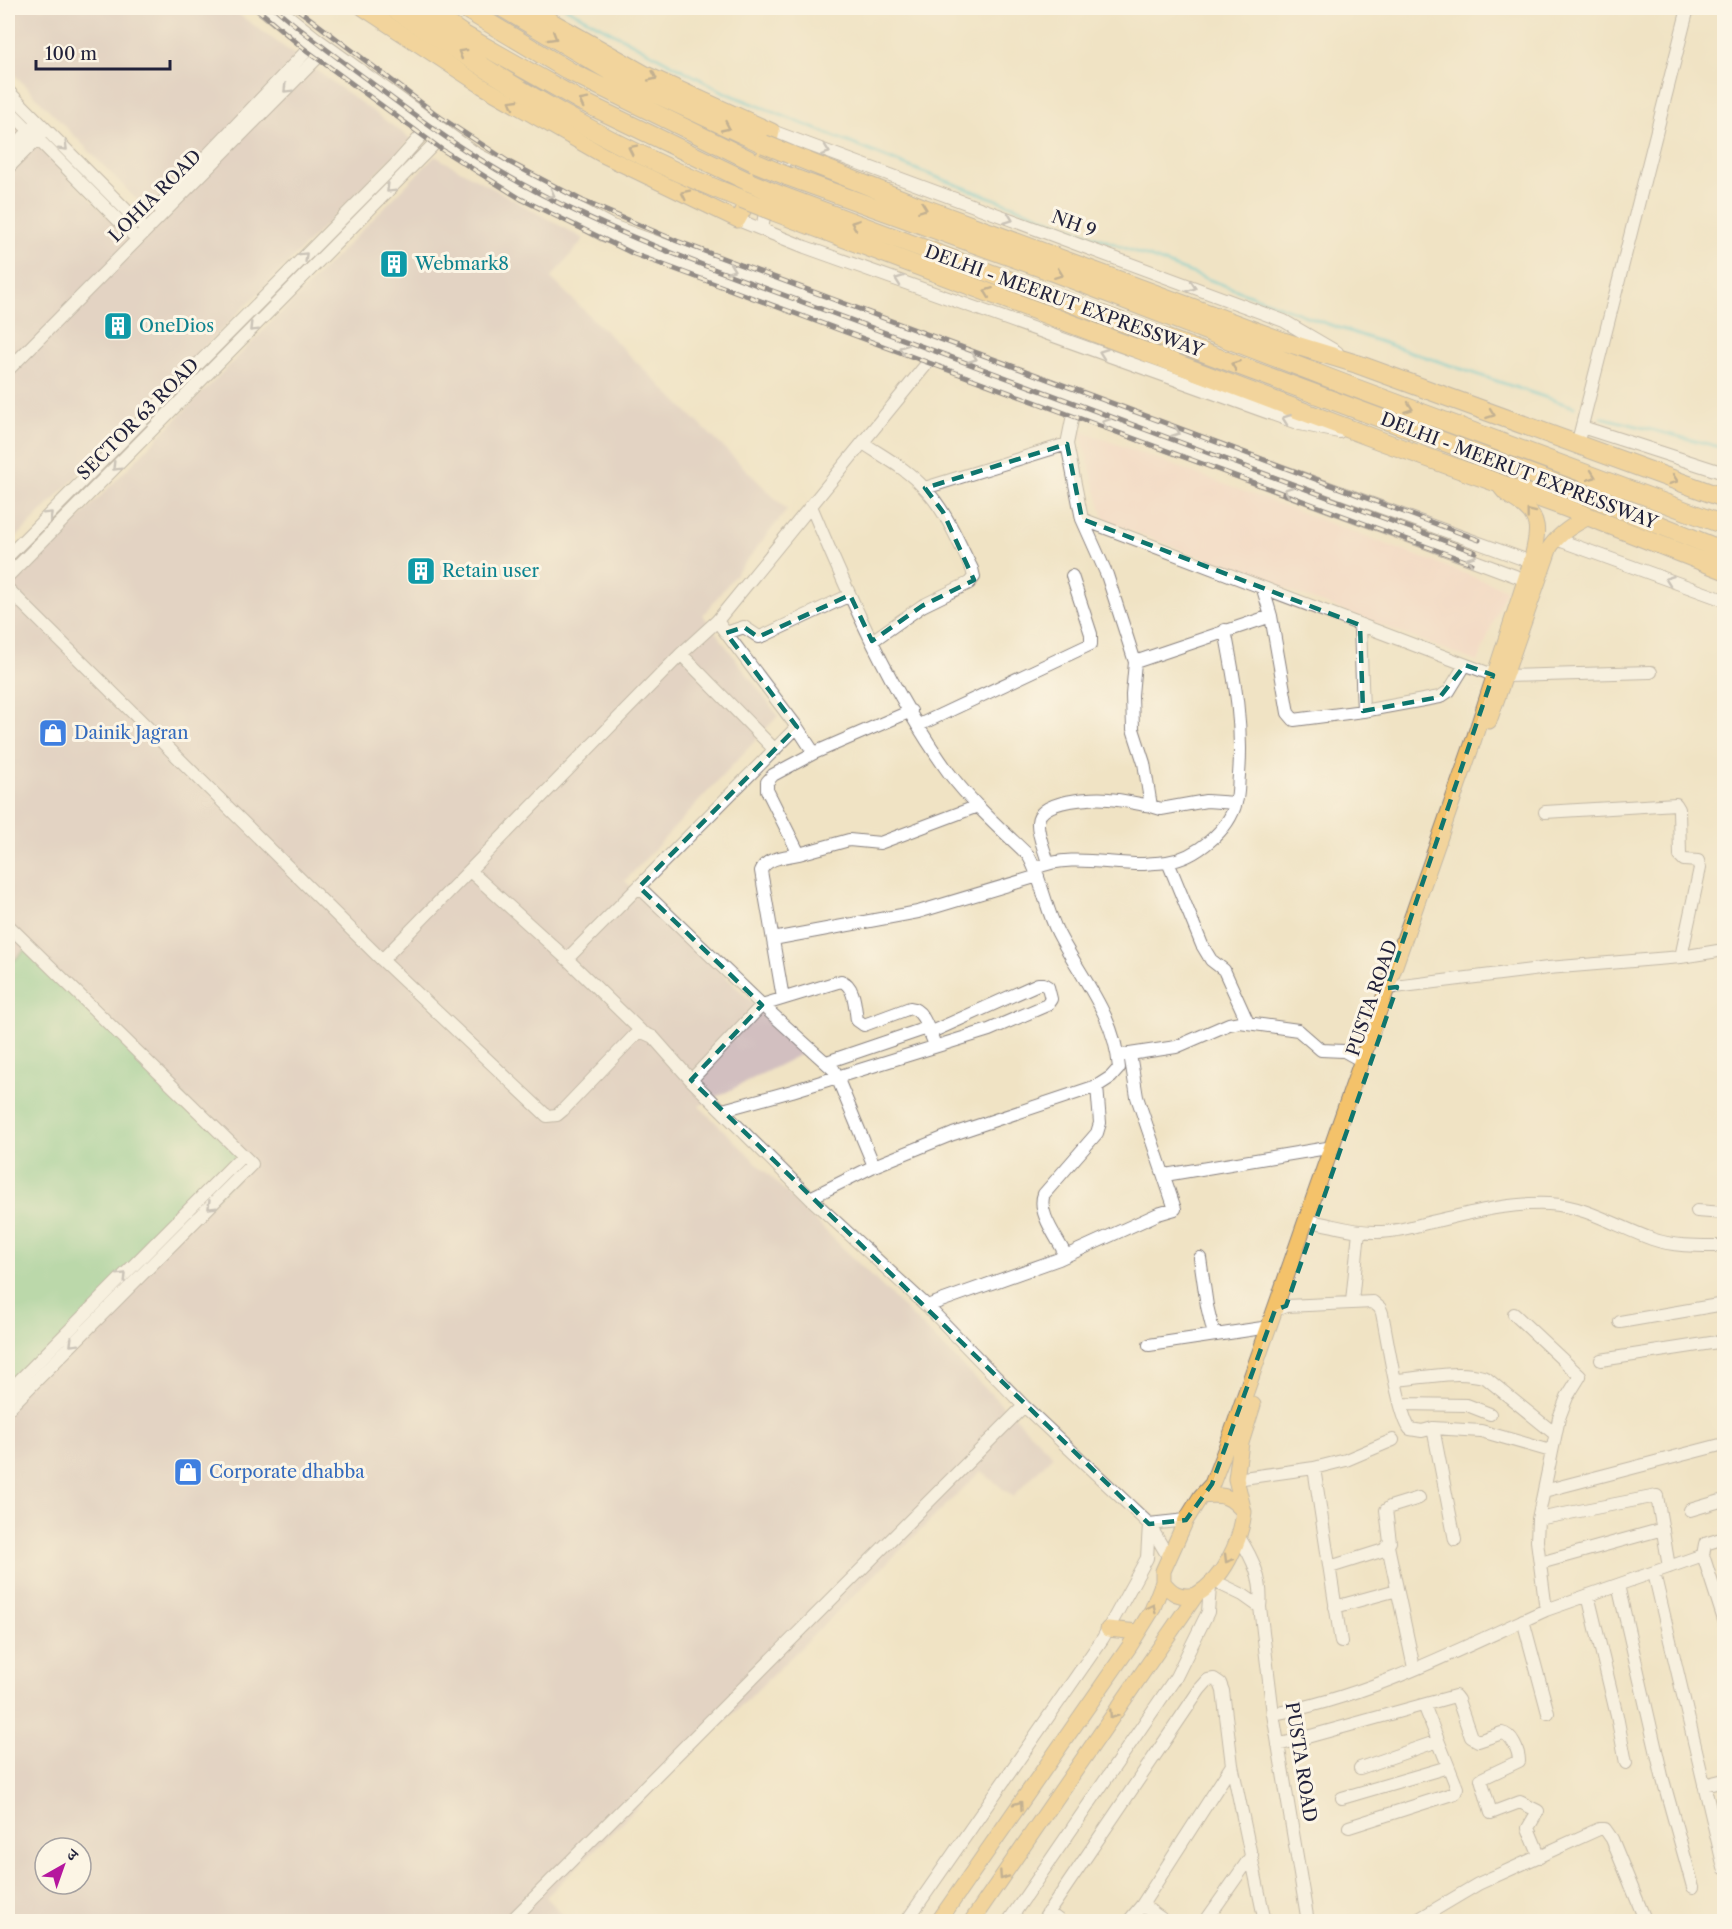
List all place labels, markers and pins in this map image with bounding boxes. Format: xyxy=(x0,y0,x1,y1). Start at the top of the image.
building icon: Webmark8 xyxy=(378,248,410,280)
place label: Webmark8 xyxy=(414,253,509,275)
building icon: OneDios xyxy=(102,310,134,342)
place label: OneDios xyxy=(139,315,214,337)
building icon: Retain user xyxy=(405,555,437,587)
place label: Retain user xyxy=(442,560,540,582)
shop icon: Dainik Jagran xyxy=(37,717,69,749)
place label: Dainik Jagran xyxy=(74,722,189,744)
shop icon: Corporate dhabba xyxy=(172,1456,204,1488)
place label: Corporate dhabba xyxy=(209,1461,365,1483)

